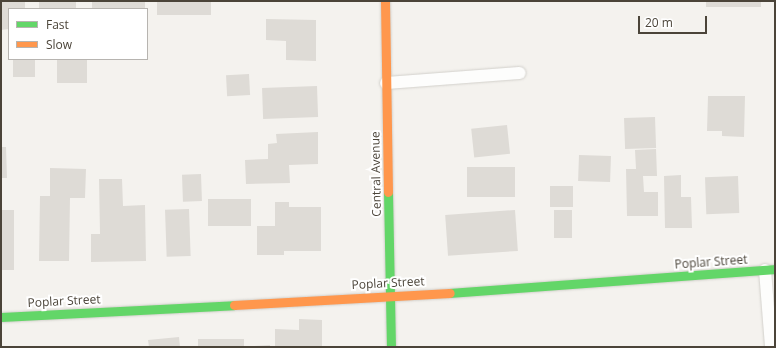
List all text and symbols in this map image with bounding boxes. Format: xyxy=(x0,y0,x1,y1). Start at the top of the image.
legend xyxy=(8,8,148,60)
scale bar xyxy=(640,8,709,34)
text: 20 m xyxy=(645,14,673,31)
text: Fast xyxy=(46,16,69,33)
text: Slow xyxy=(46,36,72,53)
street label: Central Avenue xyxy=(368,131,384,217)
street label: Poplar Street xyxy=(674,252,748,272)
street label: Poplar Street xyxy=(351,274,425,292)
street label: Poplar Street xyxy=(27,292,101,310)

